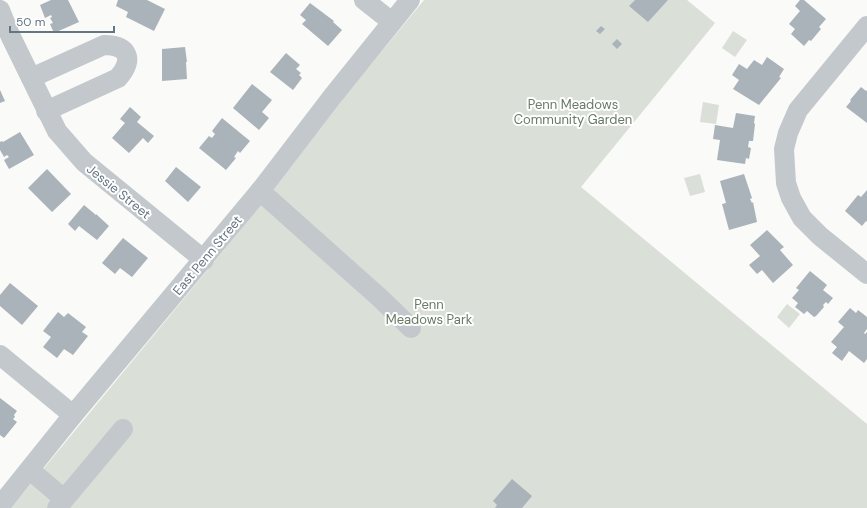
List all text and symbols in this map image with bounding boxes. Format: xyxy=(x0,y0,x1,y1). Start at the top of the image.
scale bar xyxy=(10,8,114,34)
text: 50 m xyxy=(16,14,45,30)
park label: Penn Meadows Community Garden xyxy=(514,96,632,128)
street label: Jessie Street xyxy=(83,160,154,222)
street label: East Penn Street xyxy=(169,212,246,299)
park label: Penn Meadows Park xyxy=(386,296,473,328)

